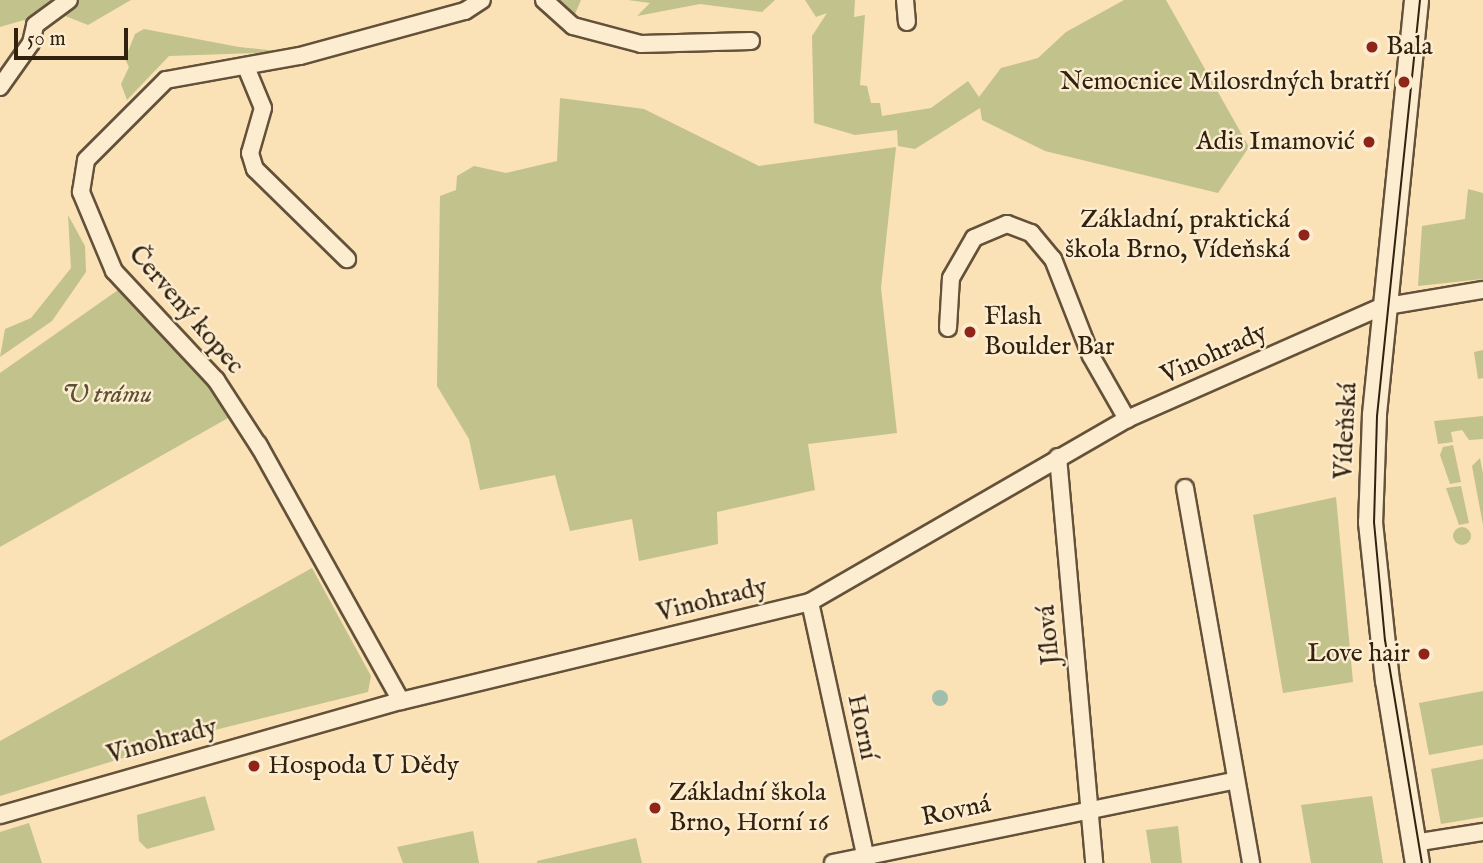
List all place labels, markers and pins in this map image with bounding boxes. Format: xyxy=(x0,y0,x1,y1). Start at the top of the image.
place label: Bala xyxy=(1386,31,1433,63)
marker: Bala xyxy=(1364,39,1380,55)
place label: Nemocnice Milosrdných bratří xyxy=(1060,66,1390,98)
marker: Nemocnice Milosrdných bratří xyxy=(1396,74,1412,90)
place label: Adis Imamović xyxy=(1196,126,1355,158)
marker: Adis Imamović xyxy=(1361,134,1377,150)
place label: Základní, praktická škola Brno, Vídeňská xyxy=(1065,204,1290,266)
marker: Základní, praktická škola Brno, Vídeňská xyxy=(1296,227,1312,243)
place label: Flash Boulder Bar xyxy=(984,301,1115,362)
marker: Flash Boulder Bar xyxy=(962,324,978,340)
place label: Love hair xyxy=(1307,638,1410,670)
marker: Love hair xyxy=(1416,646,1432,662)
place label: Hospoda U Dědy xyxy=(268,750,459,782)
marker: Hospoda U Dědy xyxy=(246,758,262,774)
place label: Základní škola Brno, Horní 16 xyxy=(669,777,829,838)
marker: Základní škola Brno, Horní 16 xyxy=(647,800,663,816)

